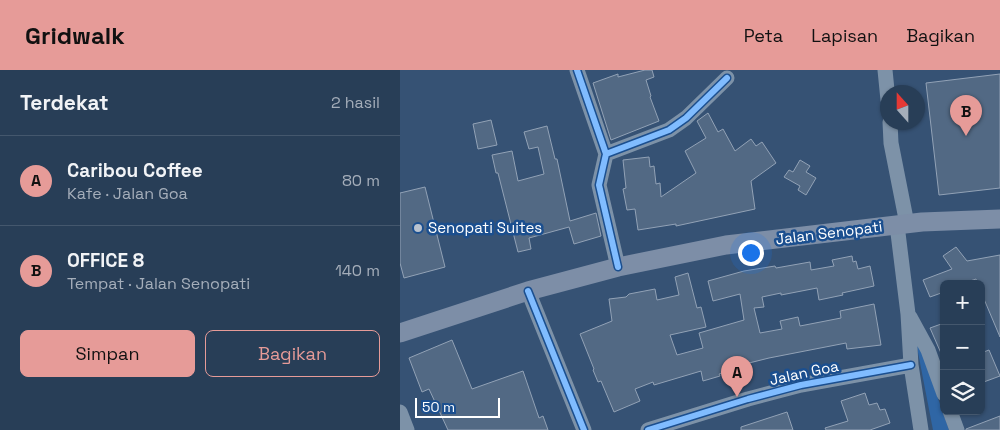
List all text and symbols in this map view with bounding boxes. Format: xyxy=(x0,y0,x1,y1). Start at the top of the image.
text: Gridwalk xyxy=(25,20,125,51)
text: Peta xyxy=(744,24,783,47)
text: Lapisan xyxy=(811,24,878,47)
text: Bagikan xyxy=(906,24,975,47)
north arrow xyxy=(880,85,925,130)
text: Terdekat xyxy=(20,89,109,116)
text: 2 hasil xyxy=(331,92,380,113)
pin: B xyxy=(950,95,982,136)
text: Caribou Coffee xyxy=(67,158,203,183)
text: A xyxy=(31,170,41,191)
text: 80 m xyxy=(342,170,380,191)
text: Kafe · Jalan Goa xyxy=(67,183,188,204)
street label: Jalan Senopati xyxy=(774,217,883,248)
place label: Senopati Suites xyxy=(428,218,542,237)
marker: Senopati Suites xyxy=(412,222,424,234)
your location xyxy=(738,240,764,266)
text: OFFICE 8 xyxy=(67,248,144,273)
text: B xyxy=(31,260,41,281)
text: 140 m xyxy=(335,260,380,281)
text: Tempat · Jalan Senopati xyxy=(67,273,250,294)
map controls xyxy=(940,280,985,415)
button: + xyxy=(940,280,985,325)
button: − xyxy=(940,325,985,370)
button: Simpan xyxy=(20,330,195,377)
button: Bagikan xyxy=(205,330,380,377)
pin: A xyxy=(721,356,753,397)
street label: Jalan Goa xyxy=(768,356,841,389)
button: layers xyxy=(940,370,985,415)
scale bar xyxy=(415,395,500,418)
text: 50 m xyxy=(422,398,455,416)

